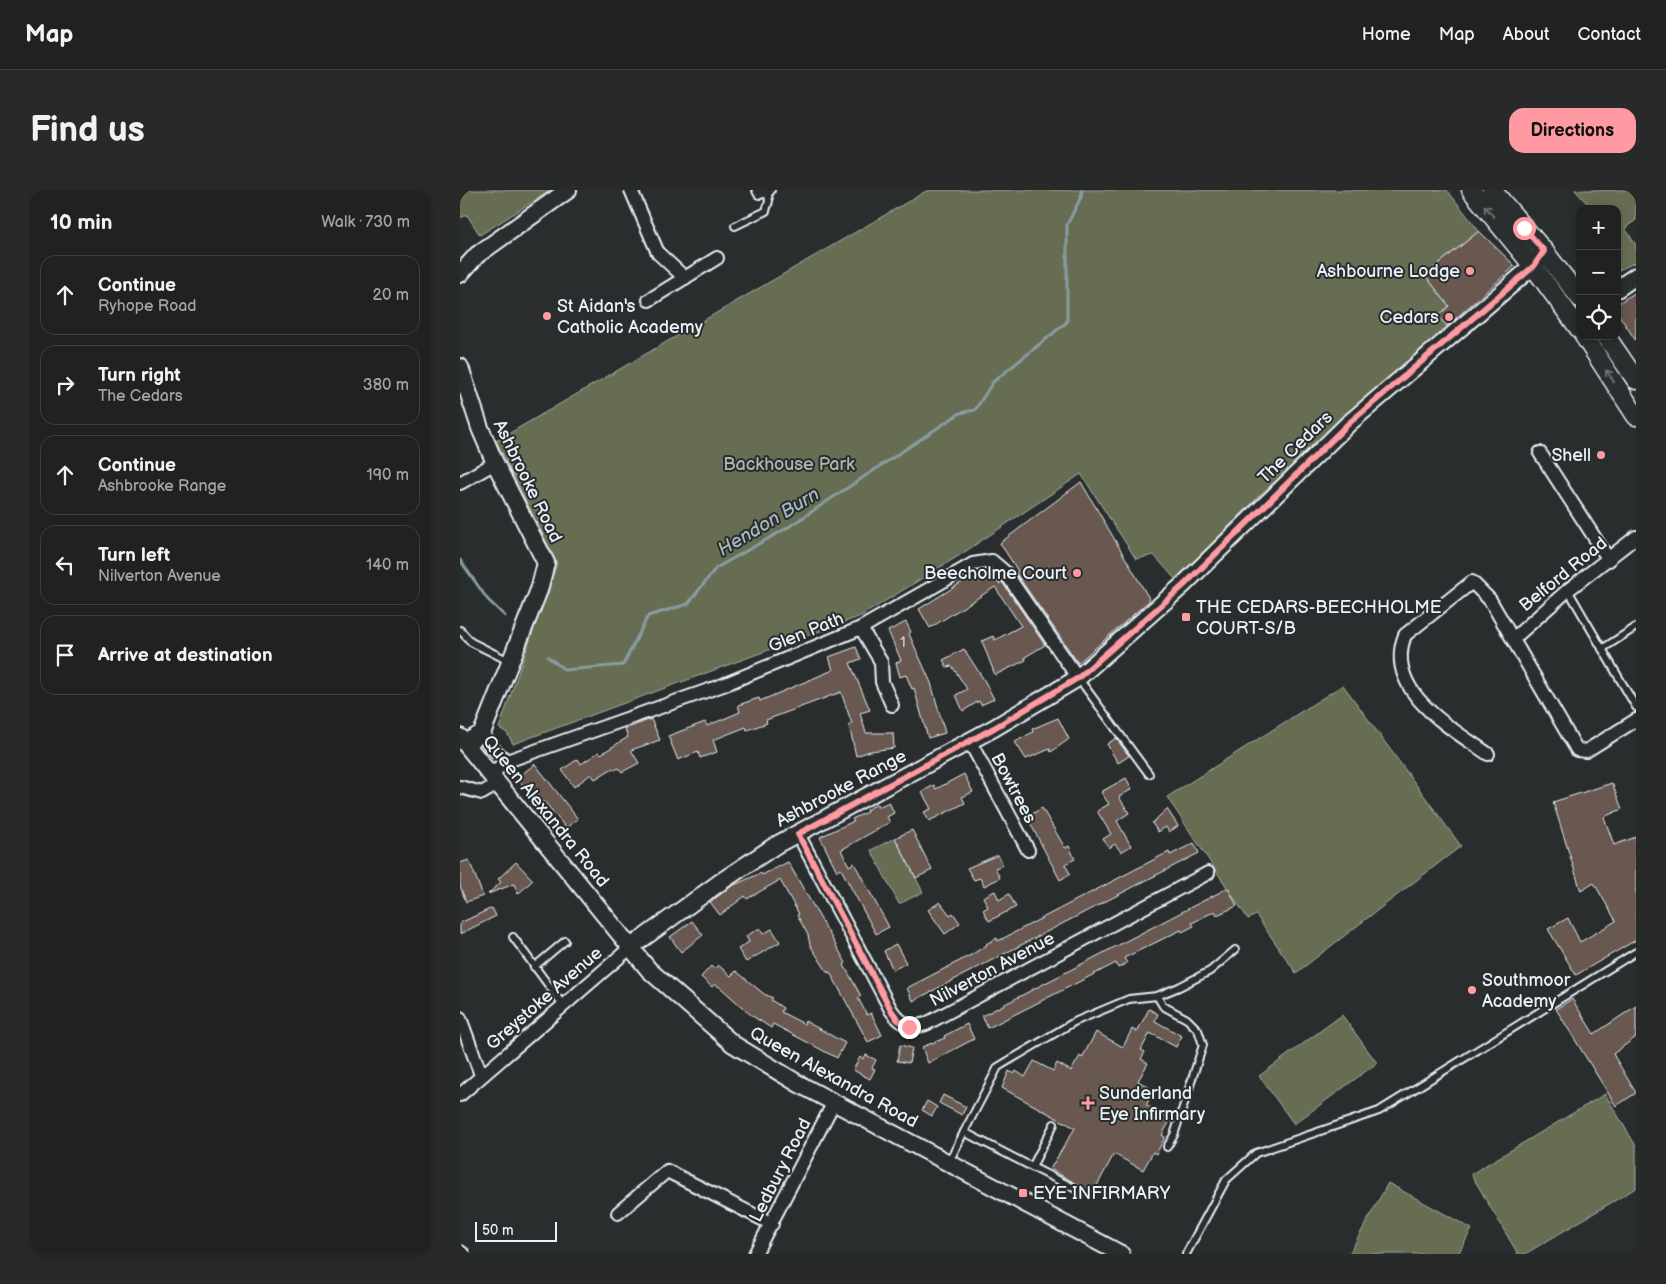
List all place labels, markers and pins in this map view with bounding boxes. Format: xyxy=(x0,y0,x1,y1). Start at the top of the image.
place label: Ashbourne Lodge xyxy=(1317,261,1460,282)
marker: Ashbourne Lodge xyxy=(1464,265,1476,277)
place label: St Aidan's Catholic Academy xyxy=(557,296,704,338)
place label: Cedars xyxy=(1380,307,1439,328)
marker: St Aidan's Catholic Academy xyxy=(541,310,553,322)
marker: Cedars xyxy=(1443,311,1455,323)
place label: Shell xyxy=(1551,445,1591,466)
marker: Shell xyxy=(1595,449,1607,461)
place label: Beecholme Court xyxy=(924,563,1067,584)
marker: Beecholme Court xyxy=(1071,567,1083,579)
place label: THE CEDARS-BEECHHOLME COURT-S/B xyxy=(1196,597,1442,639)
marker: THE CEDARS-BEECHHOLME COURT-S/B xyxy=(1180,611,1192,623)
place label: Southmoor Academy xyxy=(1482,970,1571,1012)
marker: Southmoor Academy xyxy=(1466,984,1478,996)
place label: Sunderland Eye Infirmary xyxy=(1099,1083,1206,1125)
marker: Sunderland Eye Infirmary xyxy=(1081,1096,1095,1110)
place label: EYE INFIRMARY xyxy=(1033,1183,1171,1204)
marker: EYE INFIRMARY xyxy=(1017,1187,1029,1199)

